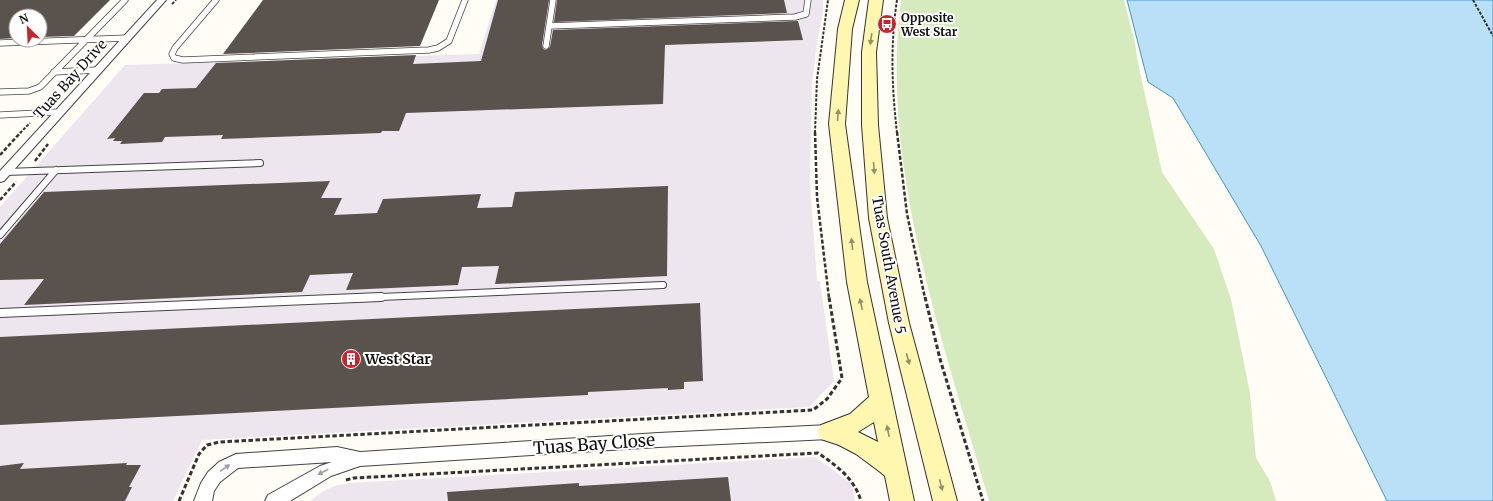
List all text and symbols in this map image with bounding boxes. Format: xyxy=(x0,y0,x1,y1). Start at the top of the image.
north arrow xyxy=(8,8,48,48)
place label: Opposite West Star xyxy=(900,10,958,39)
text: N xyxy=(17,11,31,27)
bus stop icon: Opposite West Star xyxy=(876,13,898,35)
one-way arrow xyxy=(868,33,874,45)
street label: Tuas Bay Drive xyxy=(29,35,111,123)
one-way arrow xyxy=(834,109,841,121)
one-way arrow xyxy=(870,162,877,174)
street label: Tuas South Avenue 5 xyxy=(868,194,910,336)
one-way arrow xyxy=(849,237,855,250)
one-way arrow xyxy=(858,298,864,310)
building icon: West Star xyxy=(340,348,362,370)
place label: West Star xyxy=(364,350,431,368)
one-way arrow xyxy=(905,353,911,365)
one-way arrow xyxy=(884,425,890,437)
street label: Tuas Bay Close xyxy=(532,429,656,459)
one-way arrow xyxy=(220,464,230,472)
one-way arrow xyxy=(317,469,329,476)
one-way arrow xyxy=(938,479,944,491)

